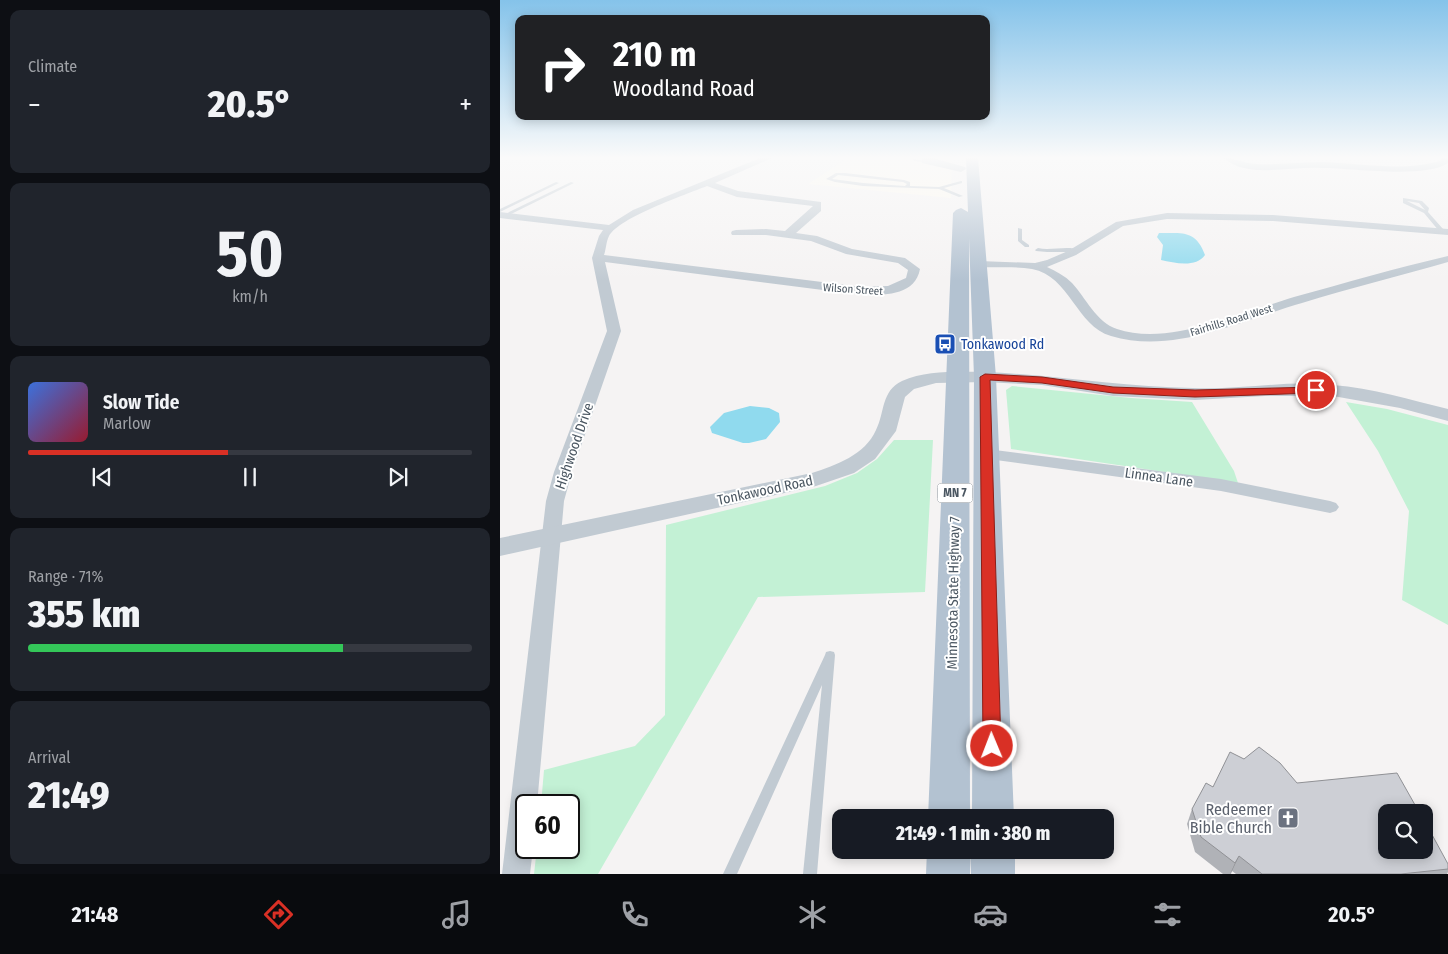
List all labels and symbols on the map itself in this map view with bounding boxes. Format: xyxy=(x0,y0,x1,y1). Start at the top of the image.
street label: Wilson Street xyxy=(823,281,884,298)
street label: Fairhills Road West xyxy=(1189,302,1274,339)
bus stop icon: Tonkawood Rd xyxy=(933,332,957,356)
place label: Tonkawood Rd xyxy=(961,336,1044,353)
pin xyxy=(1295,369,1337,411)
street label: Highwood Drive xyxy=(552,401,597,492)
street label: Linnea Lane xyxy=(1124,464,1194,491)
street label: Tonkawood Road xyxy=(716,472,814,509)
road number: MN 7 xyxy=(938,483,972,502)
street label: Minnesota State Highway 7 xyxy=(944,516,963,670)
position arrow xyxy=(965,719,1017,771)
speed limit sign: 60 xyxy=(515,794,580,859)
place label: Redeemer Bible Church xyxy=(1190,800,1272,837)
church icon: Redeemer Bible Church xyxy=(1276,806,1300,830)

